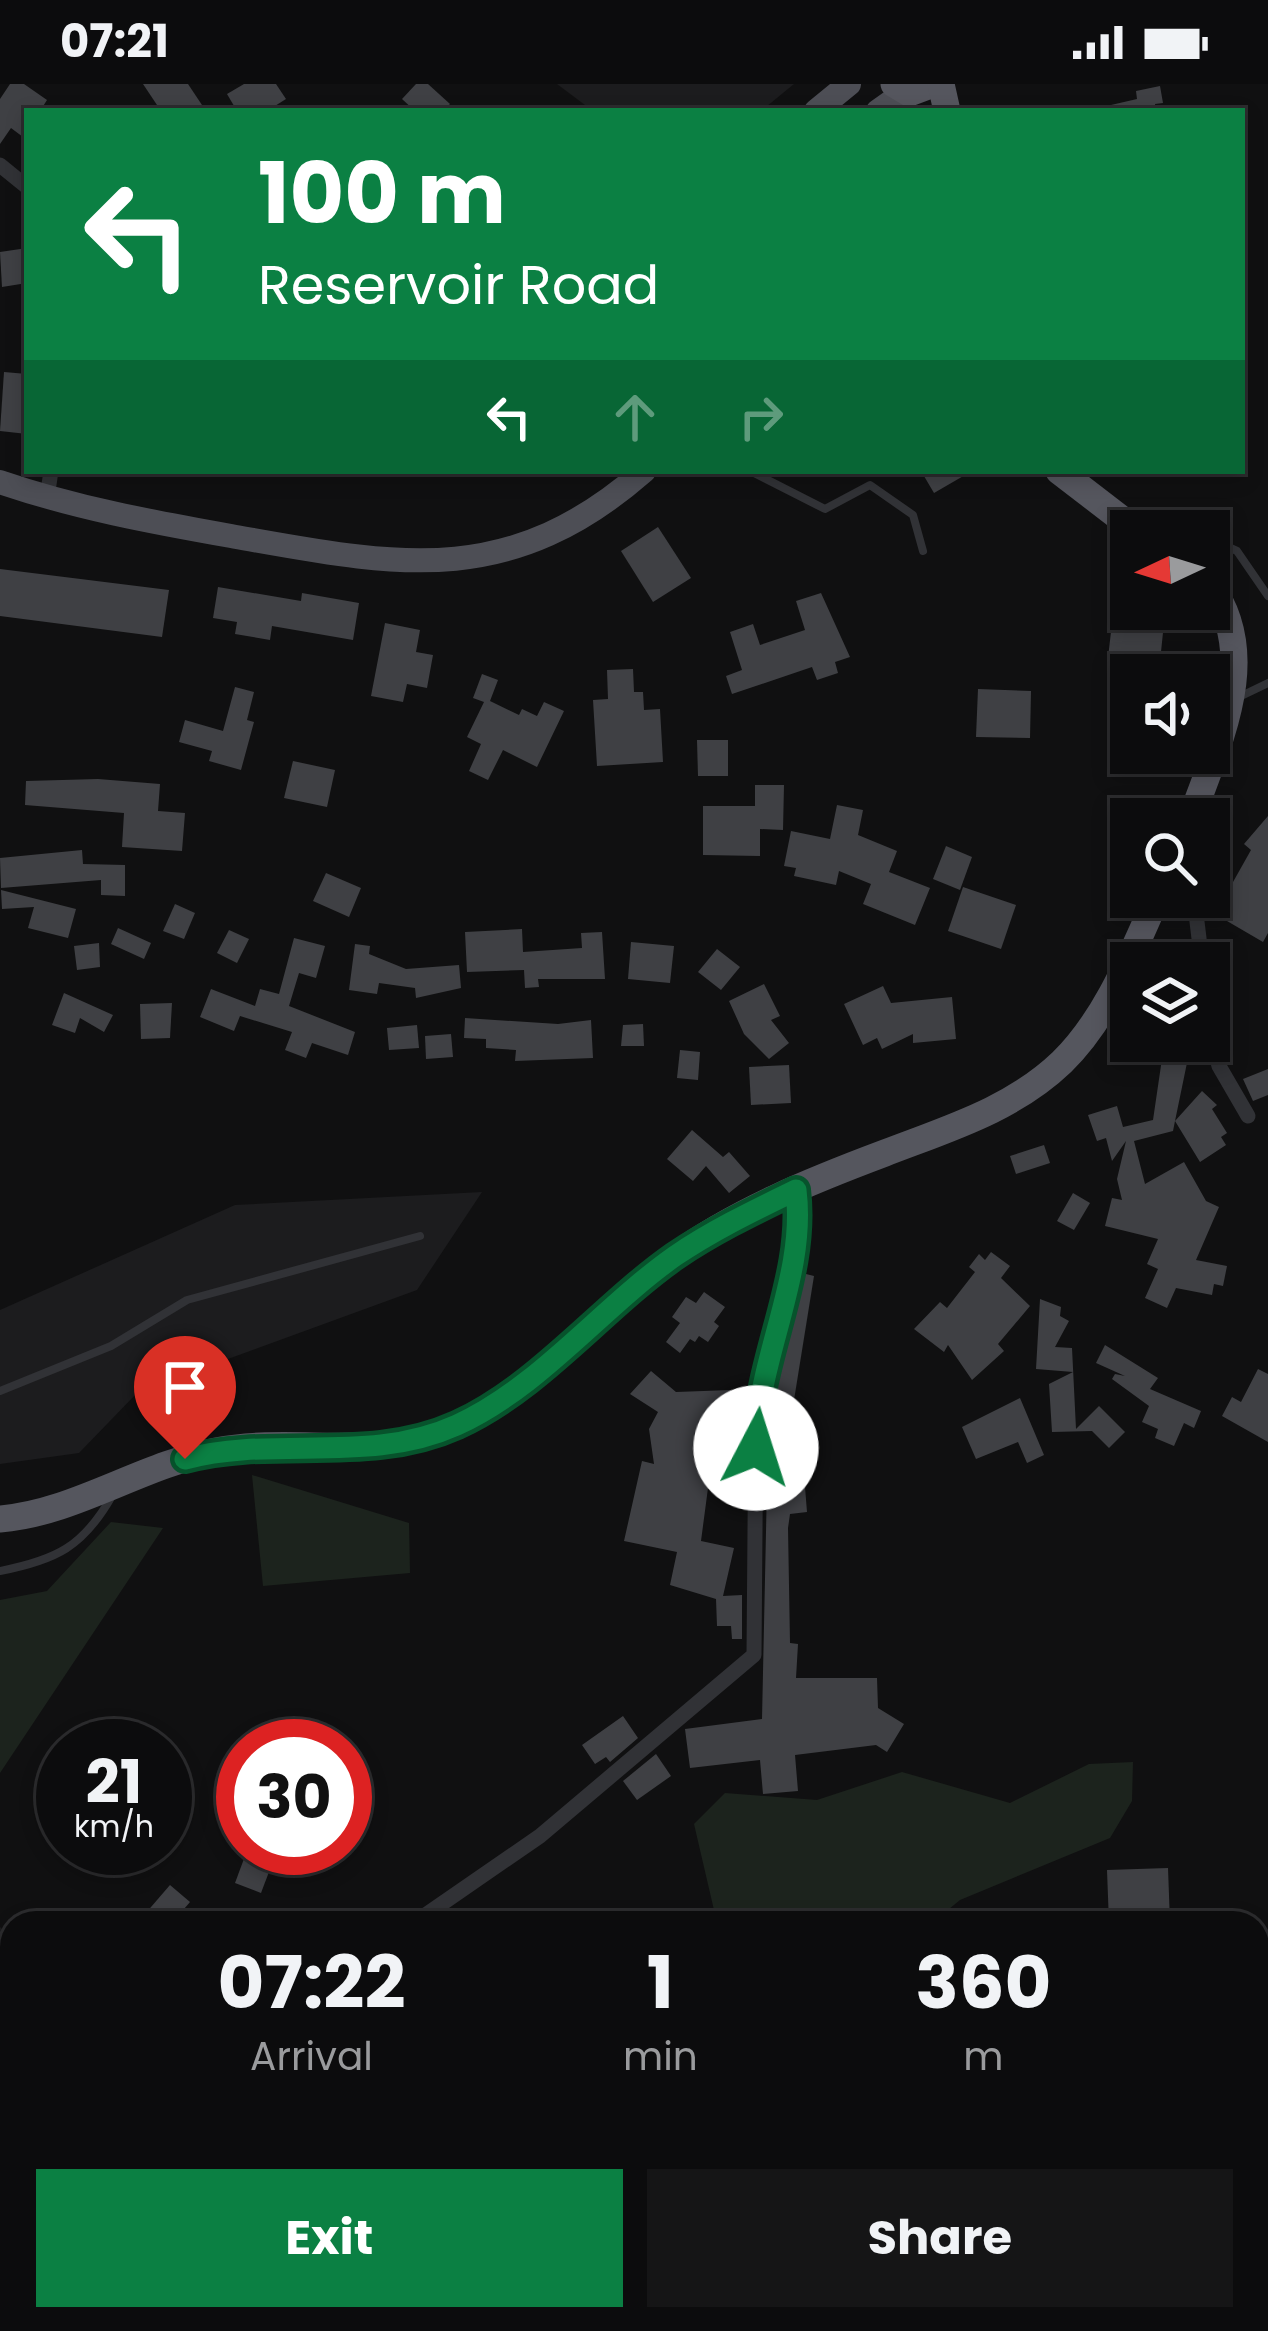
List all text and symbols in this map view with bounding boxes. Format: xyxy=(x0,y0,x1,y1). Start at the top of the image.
text: 07:21 xyxy=(60,10,169,73)
text: 100 m xyxy=(258,135,506,252)
icon: left xyxy=(60,156,216,312)
text: Reservoir Road xyxy=(258,247,659,323)
icon: left xyxy=(476,384,542,450)
icon: ahead xyxy=(602,384,668,450)
icon: right xyxy=(728,384,794,450)
north arrow xyxy=(1110,510,1230,630)
map controls xyxy=(1110,510,1230,1062)
button: sound xyxy=(1110,654,1230,774)
button: search xyxy=(1110,798,1230,918)
button: layers xyxy=(1110,942,1230,1062)
pin xyxy=(134,1336,236,1459)
icon: arrive xyxy=(152,1354,218,1420)
position arrow xyxy=(693,1385,819,1511)
speed limit sign: 30 xyxy=(216,1719,372,1875)
text: 21 xyxy=(86,1740,142,1824)
text: km/h xyxy=(74,1805,154,1848)
text: 07:22 xyxy=(217,1932,406,2033)
text: 1 xyxy=(647,1932,674,2033)
text: 360 xyxy=(915,1932,1052,2033)
text: Arrival xyxy=(250,2029,373,2084)
text: min xyxy=(623,2029,698,2084)
text: m xyxy=(963,2029,1003,2084)
button: Exit xyxy=(36,2169,623,2307)
button: Share xyxy=(647,2169,1233,2307)

